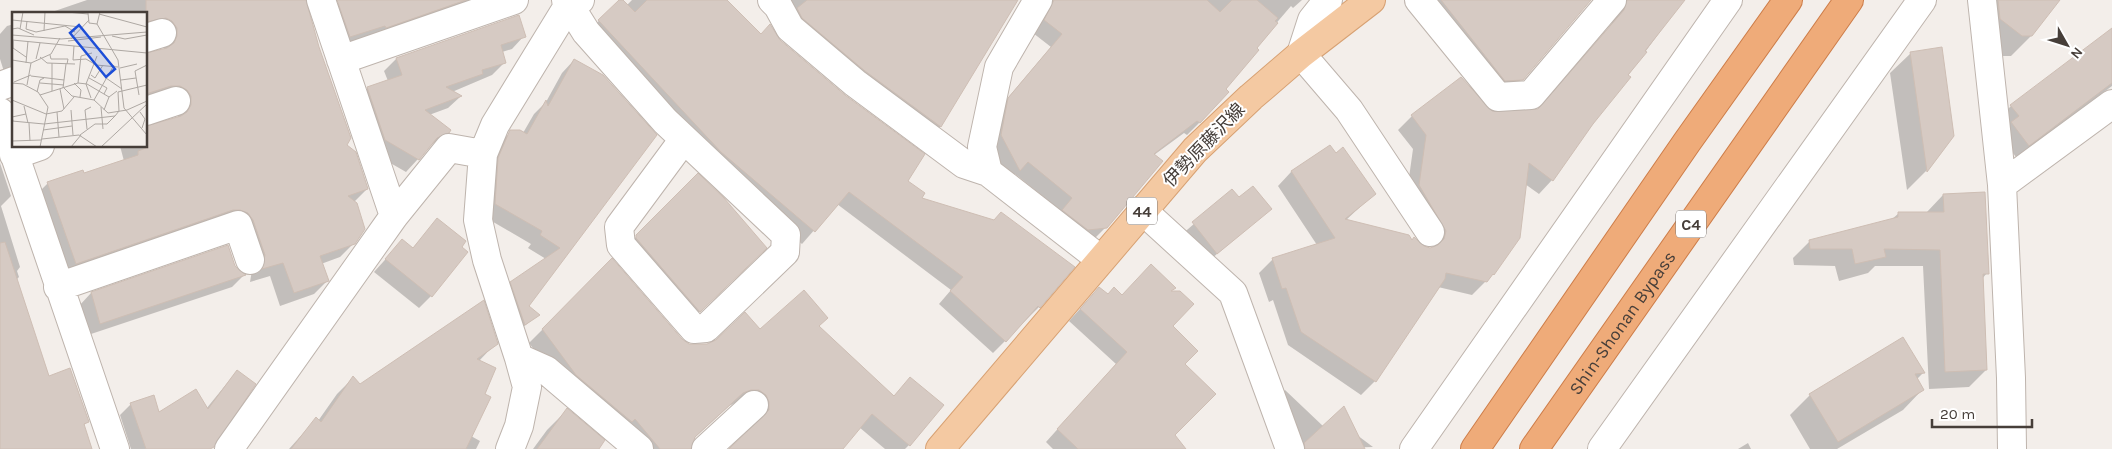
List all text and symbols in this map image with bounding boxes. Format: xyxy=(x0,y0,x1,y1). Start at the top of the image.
inset map xyxy=(12,12,148,148)
north arrow xyxy=(2042,20,2092,70)
text: N xyxy=(2067,44,2086,62)
street label: 伊勢原藤沢線 xyxy=(1159,99,1249,191)
road number: 44 xyxy=(1127,198,1157,225)
road number: C4 xyxy=(1676,210,1706,238)
street label: Shin-Shonan Bypass xyxy=(1564,247,1681,399)
scale bar xyxy=(1932,396,2032,428)
text: 20 m xyxy=(1940,405,1975,423)

